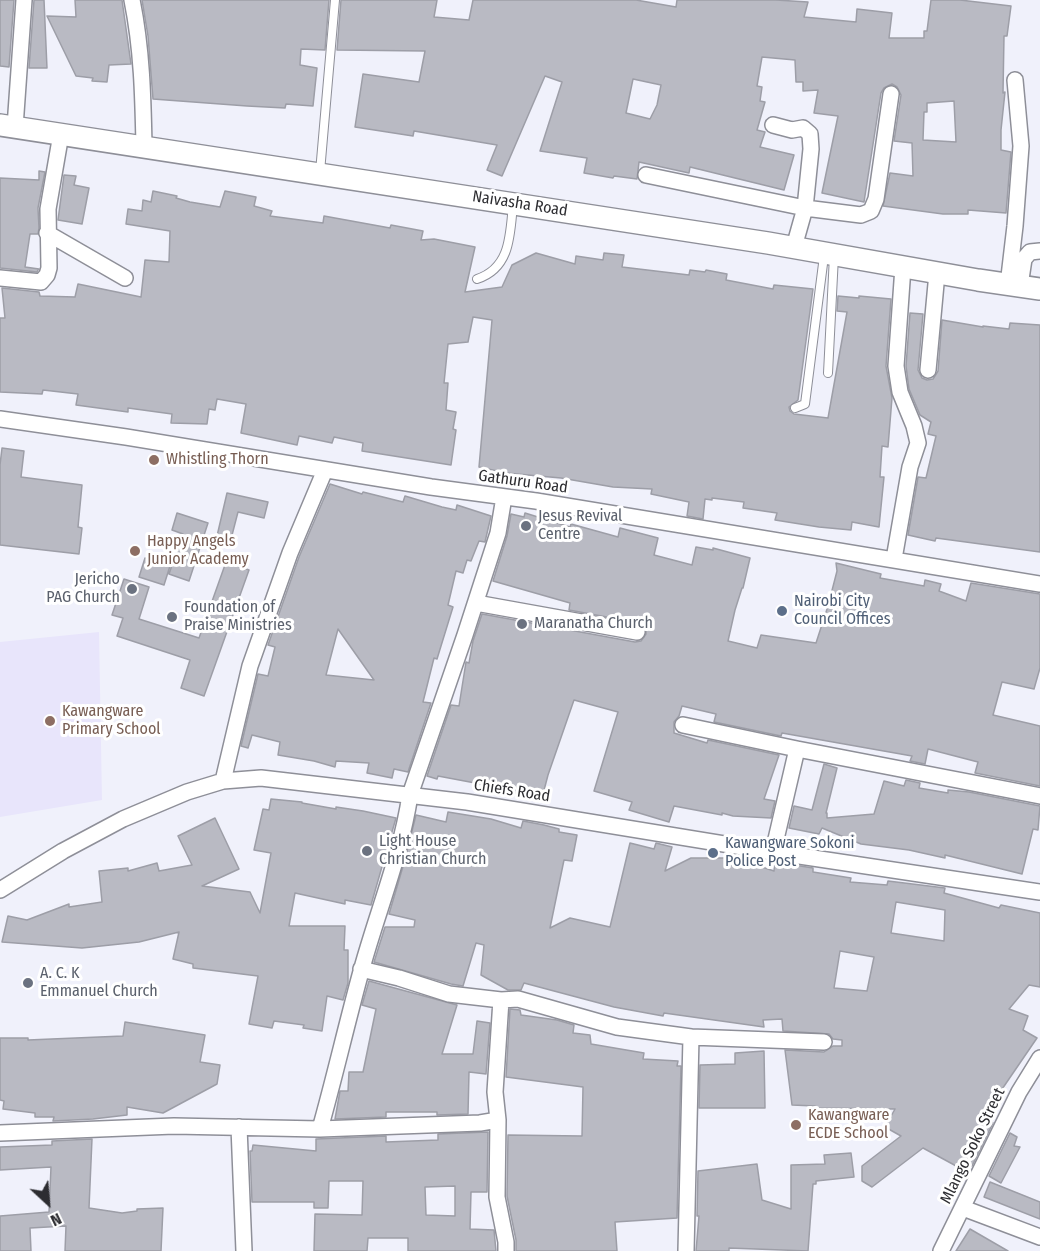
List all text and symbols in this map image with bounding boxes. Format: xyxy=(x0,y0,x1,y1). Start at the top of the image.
street label: Naivasha Road xyxy=(471,187,569,221)
place label: Whistling Thorn xyxy=(166,450,269,470)
marker: Whistling Thorn xyxy=(147,453,161,467)
street label: Gathuru Road xyxy=(477,466,569,498)
place label: Jesus Revival Centre xyxy=(538,507,622,545)
marker: Jesus Revival Centre xyxy=(519,519,533,533)
place label: Happy Angels Junior Academy xyxy=(147,532,249,570)
marker: Happy Angels Junior Academy xyxy=(128,544,142,558)
place label: Jericho PAG Church xyxy=(46,570,120,608)
marker: Jericho PAG Church xyxy=(125,582,139,596)
place label: Nairobi City Council Offices xyxy=(794,592,890,630)
place label: Foundation of Praise Ministries xyxy=(184,598,292,636)
marker: Nairobi City Council Offices xyxy=(775,604,789,618)
marker: Foundation of Praise Ministries xyxy=(165,610,179,624)
place label: Maranatha Church xyxy=(534,614,653,634)
marker: Maranatha Church xyxy=(515,617,529,631)
place label: Kawangware Primary School xyxy=(62,702,161,740)
marker: Kawangware Primary School xyxy=(43,714,57,728)
street label: Chiefs Road xyxy=(472,775,552,807)
place label: Light House Christian Church xyxy=(379,832,486,870)
place label: Kawangware Sokoni Police Post xyxy=(725,834,855,872)
marker: Light House Christian Church xyxy=(360,844,374,858)
marker: Kawangware Sokoni Police Post xyxy=(706,846,720,860)
place label: A. C. K Emmanuel Church xyxy=(40,964,158,1002)
marker: A. C. K Emmanuel Church xyxy=(21,976,35,990)
street label: Mlango Soko Street xyxy=(937,1085,1009,1207)
place label: Kawangware ECDE School xyxy=(808,1106,889,1144)
marker: Kawangware ECDE School xyxy=(789,1118,803,1132)
north arrow xyxy=(18,1173,78,1233)
text: N xyxy=(48,1209,65,1230)

